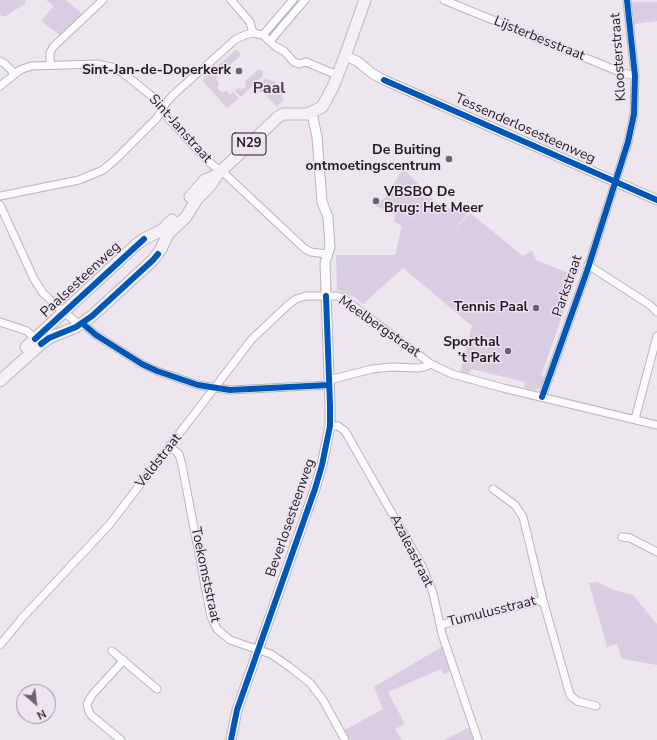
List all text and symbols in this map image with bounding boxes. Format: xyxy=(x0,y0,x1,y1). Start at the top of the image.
street label: Kloosterstraat xyxy=(608,12,630,102)
street label: Lijsterbesstraat xyxy=(491,13,587,65)
place label: Sint-Jan-de-Doperkerk xyxy=(82,63,231,79)
marker: Sint-Jan-de-Doperkerk xyxy=(234,66,244,76)
district label: Paal xyxy=(253,79,285,99)
street label: Tessenderlosesteenweg xyxy=(452,90,598,168)
street label: Sint-Janstraat xyxy=(145,91,215,167)
road number: N29 xyxy=(232,133,266,155)
place label: De Buiting ontmoetingscentrum xyxy=(306,143,441,176)
marker: De Buiting ontmoetingscentrum xyxy=(444,154,454,164)
place label: VBSBO De Brug: Het Meer xyxy=(384,185,483,218)
marker: VBSBO De Brug: Het Meer xyxy=(371,196,381,206)
street label: Paalsesteenweg xyxy=(38,239,124,321)
street label: Parkstraat xyxy=(550,253,586,319)
street label: Meelbergstraat xyxy=(335,293,423,361)
place label: Tennis Paal xyxy=(454,300,528,316)
marker: Tennis Paal xyxy=(531,303,541,313)
place label: Sporthal ’t Park xyxy=(443,335,500,368)
marker: Sporthal ’t Park xyxy=(503,346,513,356)
street label: Veldstraat xyxy=(132,430,186,492)
street label: Beverlosesteenweg xyxy=(263,457,319,579)
street label: Azaleastraat xyxy=(386,512,436,590)
street label: Toekomststraat xyxy=(187,526,223,624)
street label: Tumulusstraat xyxy=(446,593,538,631)
north arrow xyxy=(16,684,56,724)
text: N xyxy=(34,706,49,723)

